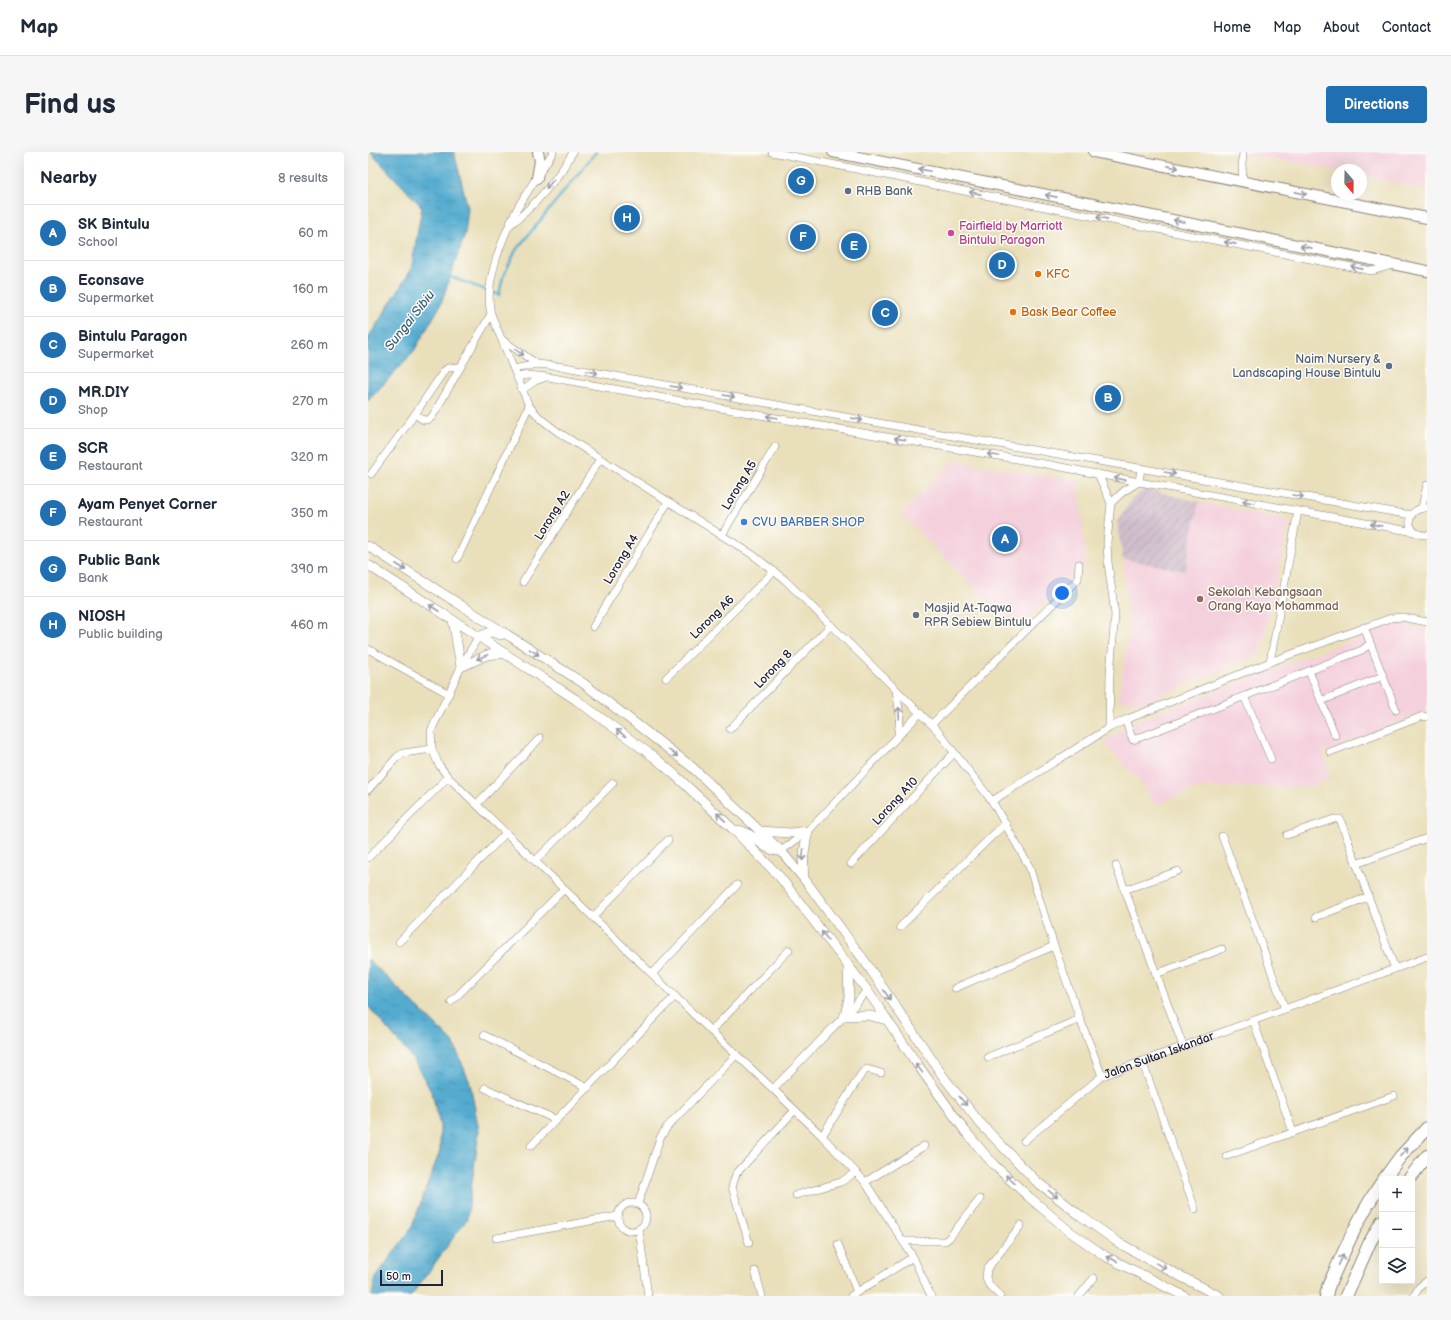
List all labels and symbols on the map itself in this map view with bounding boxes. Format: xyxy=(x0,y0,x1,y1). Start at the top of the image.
one-way arrow xyxy=(1166,164,1179,172)
north arrow xyxy=(1331,164,1367,200)
pin: G xyxy=(788,166,814,196)
one-way arrow xyxy=(918,166,931,174)
one-way arrow xyxy=(546,178,555,189)
place label: RHB Bank xyxy=(856,184,913,199)
marker: RHB Bank xyxy=(843,186,853,196)
one-way arrow xyxy=(968,189,981,197)
one-way arrow xyxy=(1294,189,1307,197)
one-way arrow xyxy=(1045,191,1058,199)
pin: H xyxy=(614,203,640,233)
one-way arrow xyxy=(1096,214,1109,222)
one-way arrow xyxy=(1173,217,1186,225)
place label: Fairfield by Marriott Bintulu Paragon xyxy=(959,219,1063,248)
pin: F xyxy=(790,222,816,252)
marker: Fairfield by Marriott Bintulu Paragon xyxy=(946,228,956,238)
pin: E xyxy=(841,231,867,261)
one-way arrow xyxy=(1224,239,1237,247)
one-way arrow xyxy=(1300,242,1313,250)
pin: D xyxy=(989,250,1015,280)
one-way arrow xyxy=(1351,264,1364,272)
place label: KFC xyxy=(1046,267,1070,282)
marker: KFC xyxy=(1033,269,1043,279)
water label: Sungai Sibiu xyxy=(381,287,438,354)
pin: C xyxy=(872,298,898,328)
place label: Bask Bear Coffee xyxy=(1021,305,1116,320)
marker: Bask Bear Coffee xyxy=(1008,307,1018,317)
one-way arrow xyxy=(513,348,524,356)
place label: Naim Nursery & Landscaping House Bintulu xyxy=(1232,352,1381,381)
marker: Naim Nursery & Landscaping House Bintulu xyxy=(1384,361,1394,371)
one-way arrow xyxy=(585,368,598,376)
one-way arrow xyxy=(670,383,683,391)
pin: B xyxy=(1095,383,1121,413)
one-way arrow xyxy=(722,393,735,401)
one-way arrow xyxy=(766,413,779,421)
one-way arrow xyxy=(850,416,863,424)
one-way arrow xyxy=(894,435,907,443)
one-way arrow xyxy=(986,451,999,459)
street label: Lorong A5 xyxy=(719,458,760,513)
one-way arrow xyxy=(1163,470,1176,478)
one-way arrow xyxy=(1114,474,1127,482)
street label: Lorong A2 xyxy=(531,488,574,543)
one-way arrow xyxy=(1292,492,1305,500)
one-way arrow xyxy=(1242,498,1255,506)
place label: CVU BARBER SHOP xyxy=(752,515,865,530)
marker: CVU BARBER SHOP xyxy=(739,517,749,527)
one-way arrow xyxy=(1370,521,1383,529)
pin: A xyxy=(992,524,1018,554)
street label: Lorong A4 xyxy=(601,531,643,587)
one-way arrow xyxy=(395,563,406,571)
your location xyxy=(1052,583,1072,603)
place label: Sekolah Kebangsaan Orang Kaya Mohammad xyxy=(1208,585,1339,614)
street label: Lorong A6 xyxy=(687,592,737,642)
marker: Sekolah Kebangsaan Orang Kaya Mohammad xyxy=(1195,594,1205,604)
place label: Masjid At-Taqwa RPR Sebiew Bintulu xyxy=(924,601,1031,630)
one-way arrow xyxy=(428,603,440,611)
marker: Masjid At-Taqwa RPR Sebiew Bintulu xyxy=(911,610,921,620)
street label: Lorong 8 xyxy=(751,647,795,692)
one-way arrow xyxy=(528,648,539,656)
one-way arrow xyxy=(476,654,488,661)
one-way arrow xyxy=(896,707,903,720)
one-way arrow xyxy=(616,729,627,737)
one-way arrow xyxy=(668,748,679,757)
street label: Lorong A10 xyxy=(869,774,921,828)
one-way arrow xyxy=(716,813,726,822)
one-way arrow xyxy=(800,848,807,861)
one-way arrow xyxy=(820,930,829,941)
one-way arrow xyxy=(883,989,891,1000)
street label: Jalan Sultan Iskandar xyxy=(1102,1029,1217,1083)
one-way arrow xyxy=(915,1062,923,1073)
one-way arrow xyxy=(958,1096,967,1107)
one-way arrow xyxy=(1399,1147,1409,1157)
one-way arrow xyxy=(1005,1174,1015,1184)
one-way arrow xyxy=(1047,1190,1058,1199)
one-way arrow xyxy=(1338,1254,1345,1266)
one-way arrow xyxy=(1106,1255,1118,1262)
one-way arrow xyxy=(1155,1263,1167,1270)
scale bar xyxy=(380,1268,443,1287)

